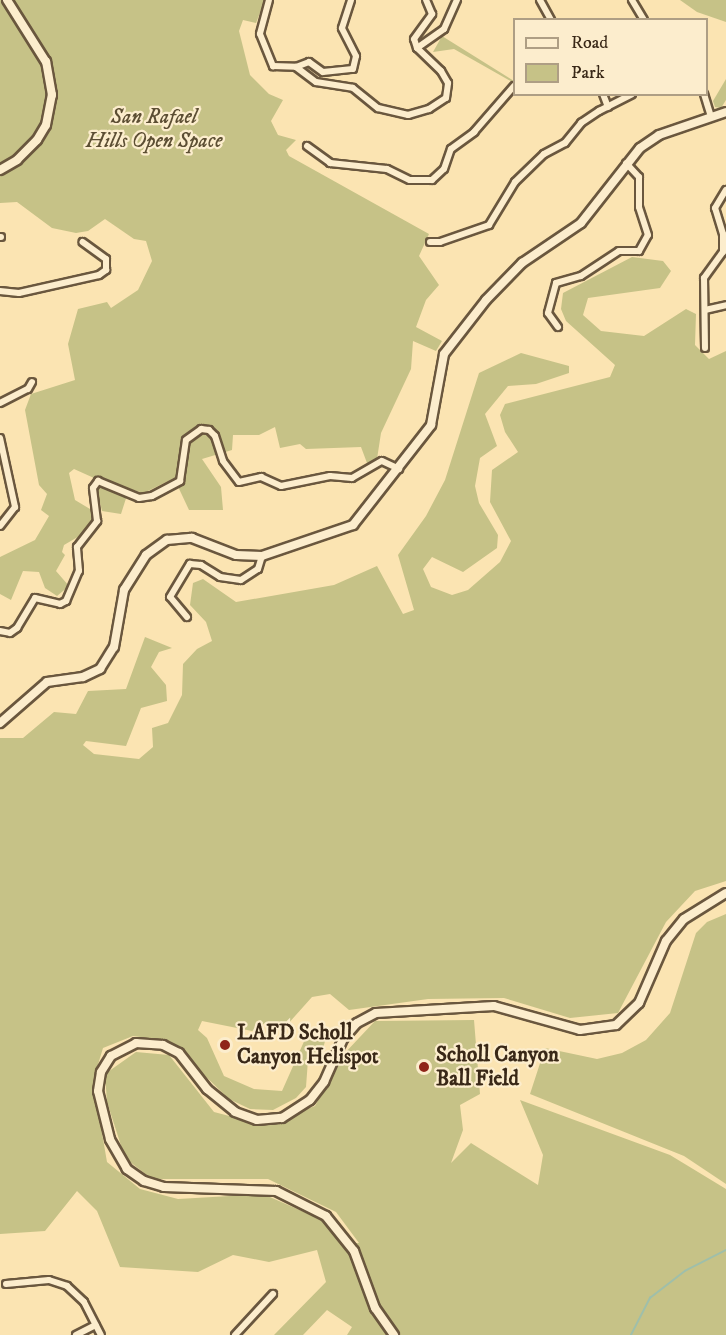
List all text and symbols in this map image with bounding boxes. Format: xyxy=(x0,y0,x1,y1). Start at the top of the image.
legend xyxy=(513,18,708,96)
text: Road xyxy=(571,32,608,54)
text: Park xyxy=(571,62,605,84)
park label: San Rafael Hills Open Space xyxy=(86,104,222,154)
place label: LAFD Scholl Canyon Helispot xyxy=(237,1020,379,1070)
marker: LAFD Scholl Canyon Helispot xyxy=(218,1038,232,1052)
place label: Scholl Canyon Ball Field xyxy=(436,1042,559,1092)
marker: Scholl Canyon Ball Field xyxy=(417,1060,431,1074)

